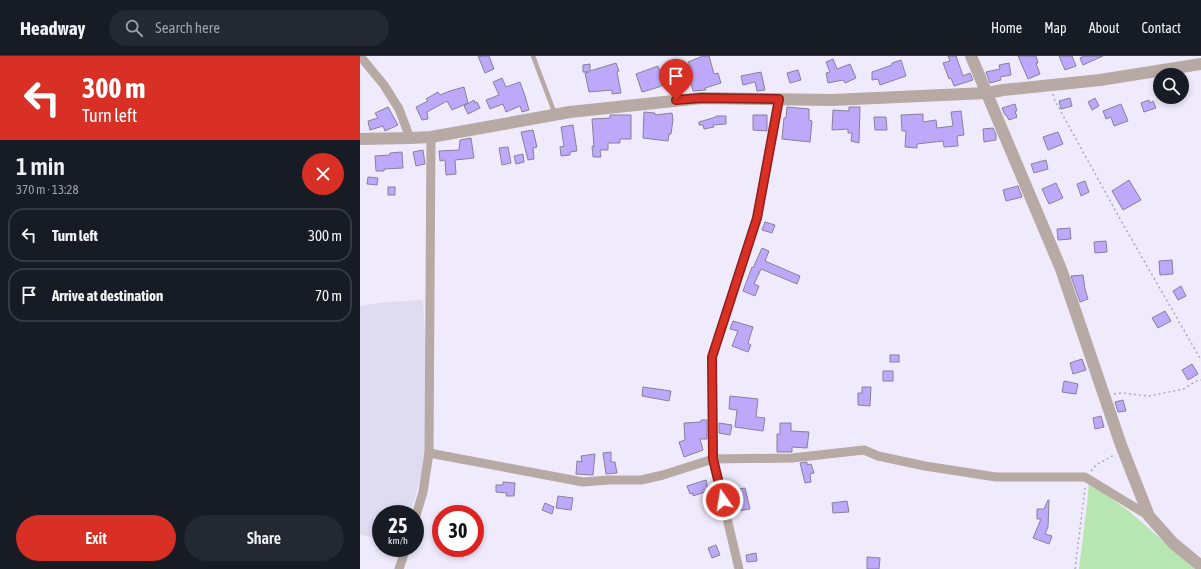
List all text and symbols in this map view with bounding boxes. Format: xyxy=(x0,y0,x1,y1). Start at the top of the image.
search box xyxy=(109,10,389,46)
text: Headway xyxy=(20,17,85,39)
icon: search xyxy=(123,17,145,39)
text: Search here xyxy=(155,19,220,36)
text: Home xyxy=(991,20,1022,36)
text: Map xyxy=(1044,20,1067,36)
text: About xyxy=(1089,20,1120,36)
text: Contact xyxy=(1142,20,1181,36)
pin xyxy=(659,59,693,100)
icon: arrive xyxy=(665,65,687,87)
map controls xyxy=(1153,68,1189,104)
button: search xyxy=(1153,68,1189,104)
icon: left xyxy=(16,72,68,124)
text: 300 m xyxy=(82,72,145,104)
text: Turn left xyxy=(82,105,137,126)
text: 1 min xyxy=(16,153,65,180)
button: close xyxy=(302,153,344,195)
text: 370 m · 13:28 xyxy=(16,182,79,197)
icon: left xyxy=(18,224,40,246)
text: Turn left xyxy=(52,227,98,244)
text: 300 m xyxy=(308,227,342,244)
icon: arrive xyxy=(18,284,40,306)
text: Arrive at destination xyxy=(52,287,163,304)
text: 70 m xyxy=(315,287,342,304)
position arrow xyxy=(702,479,744,521)
speed limit sign: 30 xyxy=(432,505,484,557)
text: 25 xyxy=(389,514,407,537)
button: Exit xyxy=(16,515,176,561)
button: Share xyxy=(184,515,344,561)
text: km/h xyxy=(388,535,408,546)

